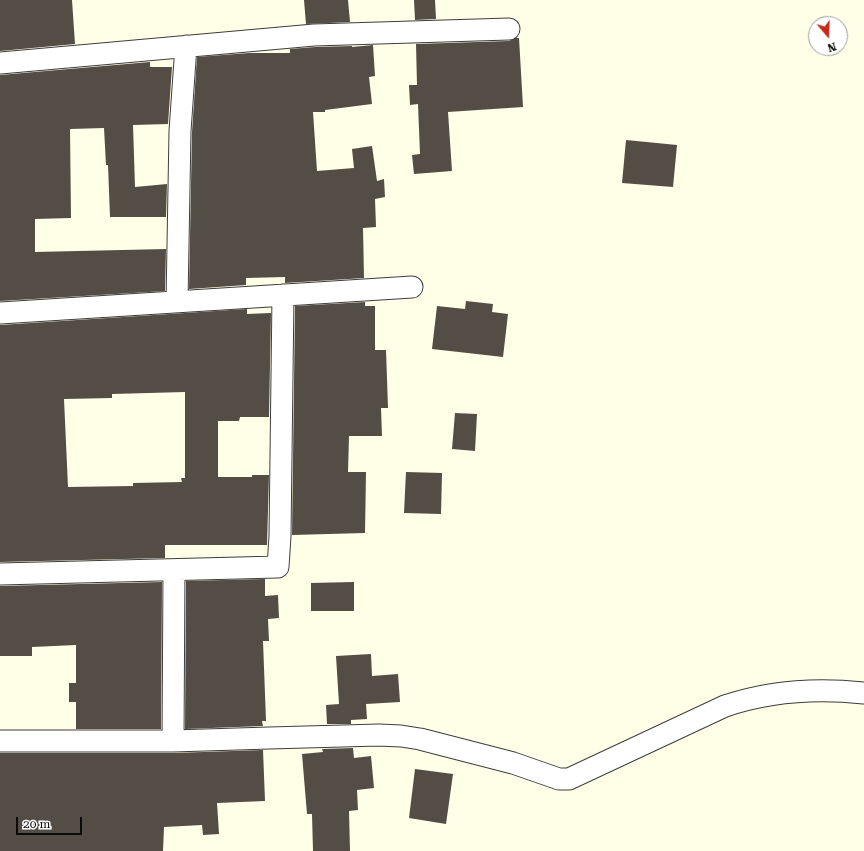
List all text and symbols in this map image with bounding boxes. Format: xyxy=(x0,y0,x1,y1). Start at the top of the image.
north arrow xyxy=(808,16,848,56)
text: N xyxy=(826,39,838,54)
scale bar xyxy=(18,809,84,835)
text: 20 m xyxy=(23,817,50,831)

